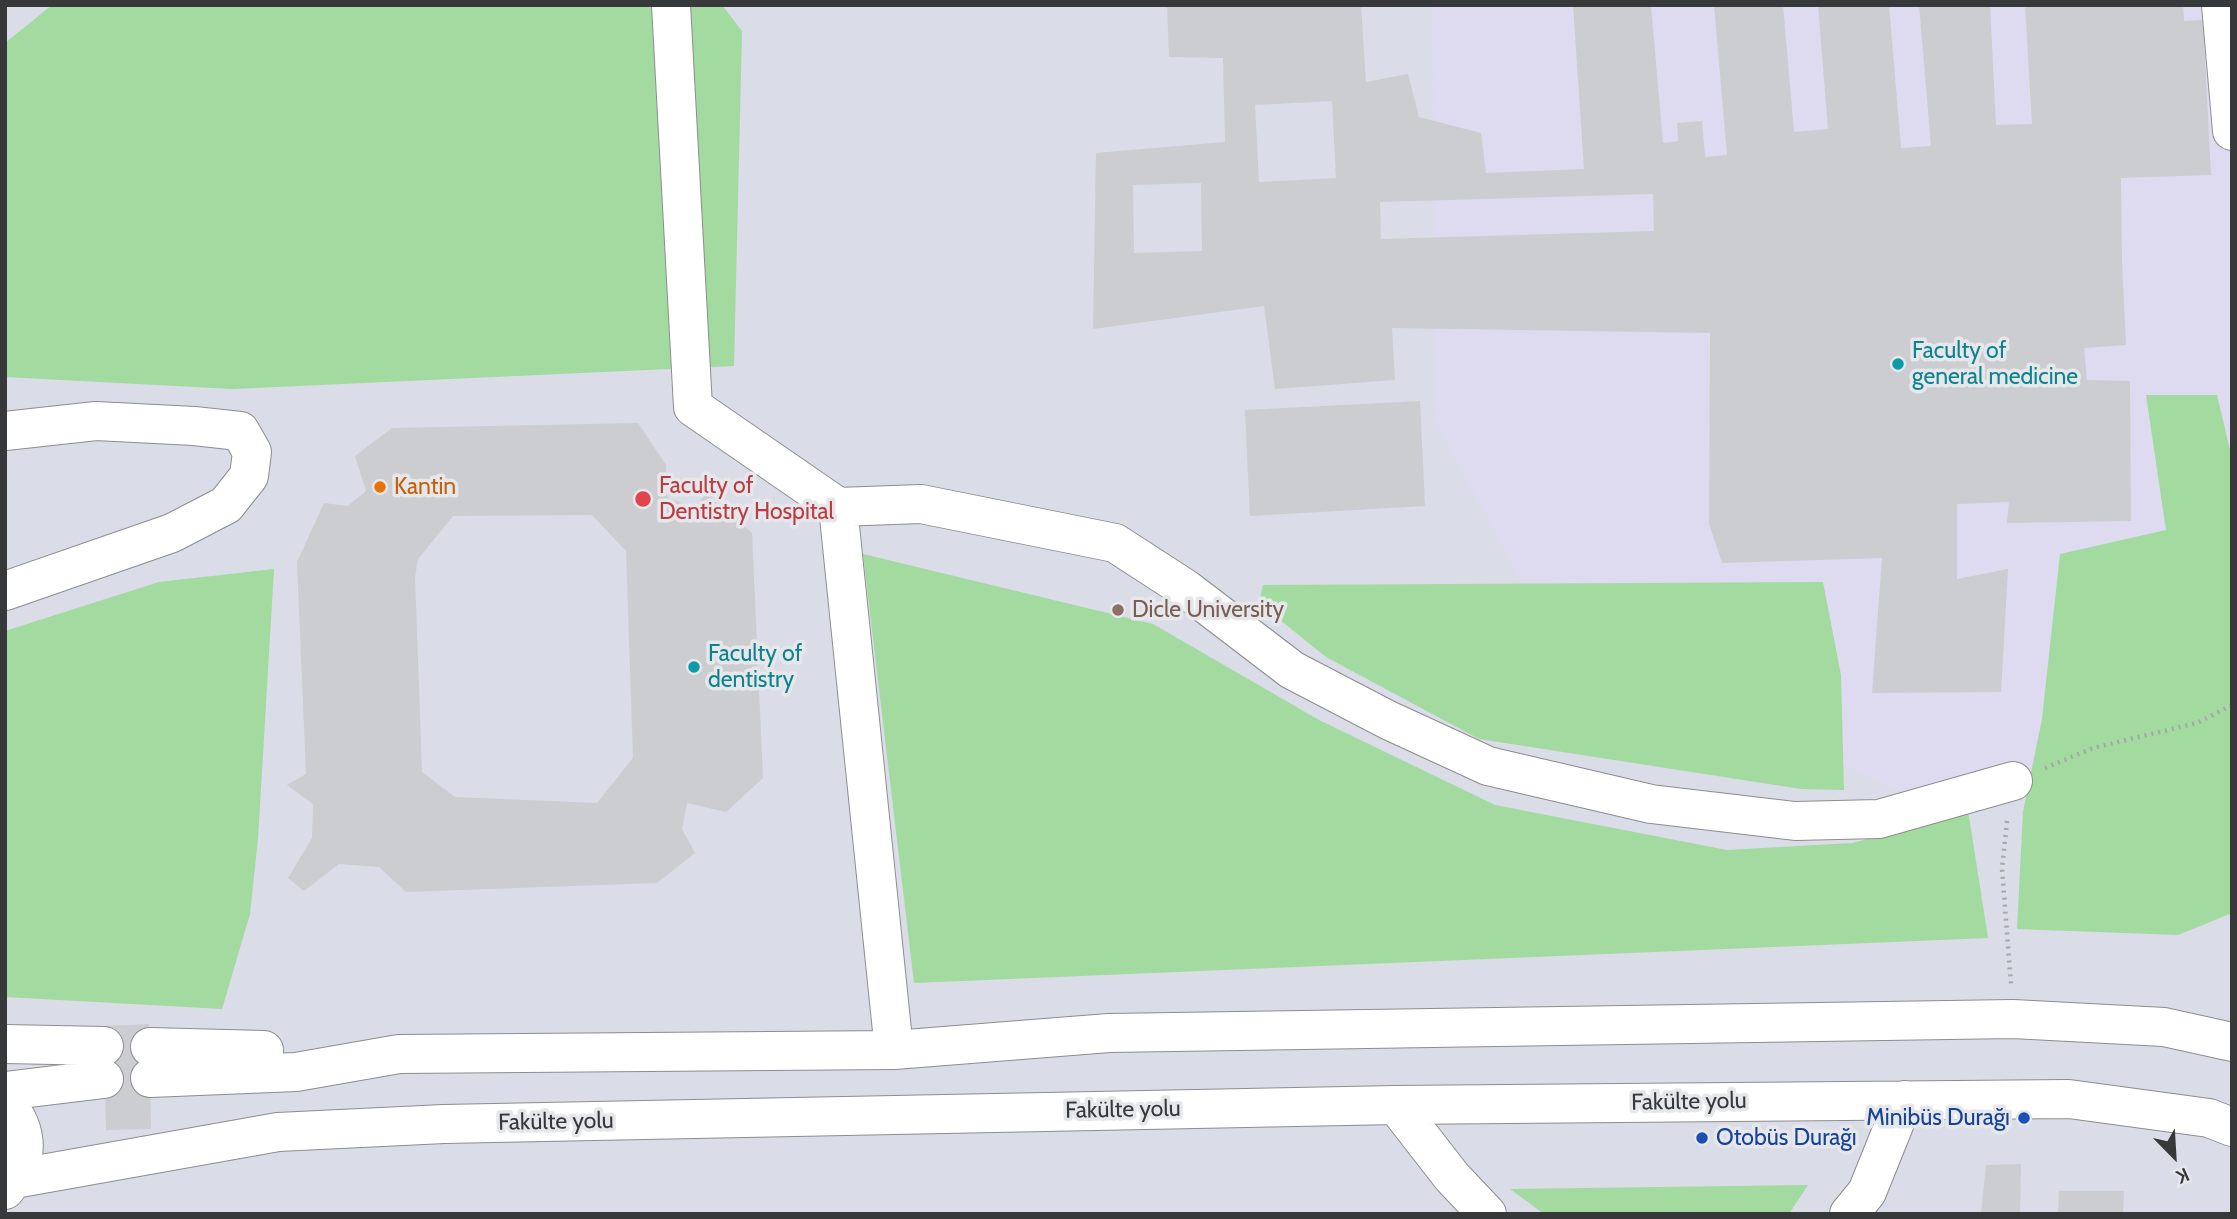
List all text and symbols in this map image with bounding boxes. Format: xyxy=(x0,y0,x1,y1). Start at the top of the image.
place label: Faculty of general medicine xyxy=(1912,337,2078,391)
marker: Faculty of general medicine xyxy=(1890,356,1906,372)
place label: Faculty of Dentistry Hospital xyxy=(659,472,834,526)
place label: Kantin xyxy=(394,473,456,501)
marker: Kantin xyxy=(372,479,388,495)
marker: Faculty of Dentistry Hospital xyxy=(633,489,653,509)
place label: Dicle University xyxy=(1132,596,1284,624)
marker: Dicle University xyxy=(1110,602,1126,618)
place label: Faculty of dentistry xyxy=(708,640,802,694)
marker: Faculty of dentistry xyxy=(686,659,702,675)
street label: Fakülte yolu xyxy=(1631,1087,1747,1117)
street label: Fakülte yolu xyxy=(1065,1095,1181,1125)
place label: Minibüs Durağı xyxy=(1866,1104,2010,1132)
street label: Fakülte yolu xyxy=(498,1107,614,1137)
marker: Minibüs Durağı xyxy=(2016,1110,2032,1126)
north arrow xyxy=(2139,1121,2209,1191)
place label: Otobüs Durağı xyxy=(1716,1124,1857,1152)
marker: Otobüs Durağı xyxy=(1694,1130,1710,1146)
text: K xyxy=(2173,1163,2193,1189)

